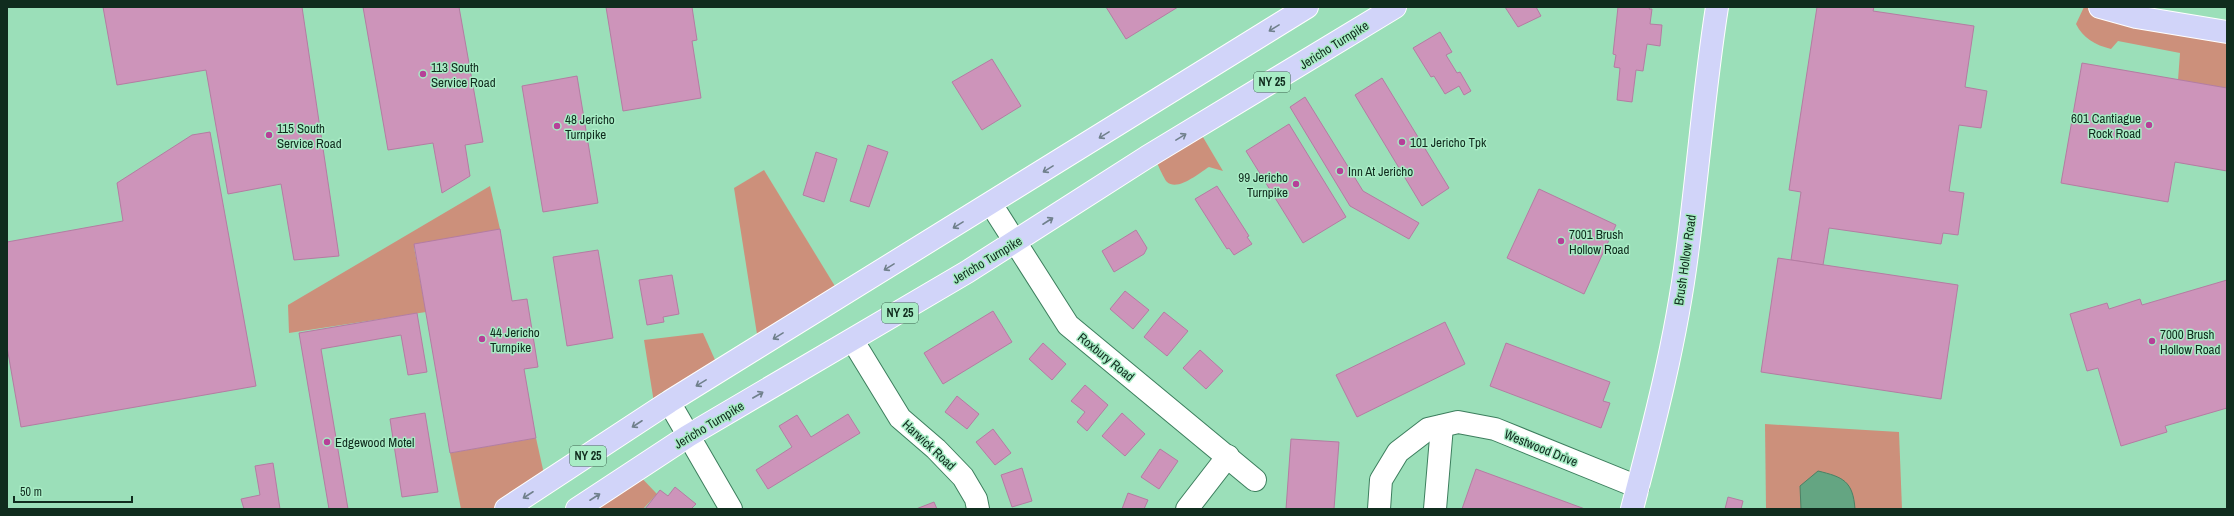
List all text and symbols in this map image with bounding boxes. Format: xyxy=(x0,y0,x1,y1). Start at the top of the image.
street label: Jericho Turnpike xyxy=(1296,17,1372,73)
one-way arrow xyxy=(1269,24,1280,32)
place label: 113 South Service Road xyxy=(431,59,496,91)
marker: 113 South Service Road xyxy=(418,69,428,79)
road number: NY 25 xyxy=(1254,72,1290,92)
place label: 601 Cantiague Rock Road xyxy=(2071,110,2141,142)
place label: 48 Jericho Turnpike xyxy=(565,111,615,143)
place label: 115 South Service Road xyxy=(277,120,342,152)
marker: 601 Cantiague Rock Road xyxy=(2144,120,2154,130)
marker: 48 Jericho Turnpike xyxy=(552,121,562,131)
marker: 115 South Service Road xyxy=(264,130,274,140)
one-way arrow xyxy=(1099,131,1110,139)
one-way arrow xyxy=(1175,132,1187,140)
place label: 101 Jericho Tpk xyxy=(1410,134,1487,151)
marker: 101 Jericho Tpk xyxy=(1397,137,1407,147)
place label: Inn At Jericho xyxy=(1348,163,1413,180)
one-way arrow xyxy=(1042,166,1054,174)
marker: Inn At Jericho xyxy=(1335,166,1345,176)
place label: 99 Jericho Turnpike xyxy=(1238,169,1288,201)
marker: 99 Jericho Turnpike xyxy=(1291,179,1301,189)
street label: Brush Hollow Road xyxy=(1670,214,1700,306)
one-way arrow xyxy=(1042,217,1054,225)
one-way arrow xyxy=(953,221,964,229)
place label: 7001 Brush Hollow Road xyxy=(1569,226,1629,258)
street label: Jericho Turnpike xyxy=(949,232,1025,288)
marker: 7001 Brush Hollow Road xyxy=(1556,236,1566,246)
one-way arrow xyxy=(883,263,894,272)
road number: NY 25 xyxy=(882,303,918,323)
place label: 44 Jericho Turnpike xyxy=(490,324,540,356)
place label: 7000 Brush Hollow Road xyxy=(2160,326,2220,358)
street label: Roxbury Road xyxy=(1074,329,1138,385)
one-way arrow xyxy=(772,332,784,340)
marker: 44 Jericho Turnpike xyxy=(477,334,487,344)
marker: 7000 Brush Hollow Road xyxy=(2147,336,2157,346)
one-way arrow xyxy=(696,379,707,387)
one-way arrow xyxy=(752,391,764,399)
street label: Jericho Turnpike xyxy=(671,397,747,453)
street label: Harwick Road xyxy=(899,416,959,474)
one-way arrow xyxy=(631,420,642,428)
street label: Westwood Drive xyxy=(1502,426,1580,471)
place label: Edgewood Motel xyxy=(335,434,414,451)
marker: Edgewood Motel xyxy=(322,437,332,447)
road number: NY 25 xyxy=(570,446,606,466)
scale bar xyxy=(14,478,132,504)
text: 50 m xyxy=(20,484,42,500)
one-way arrow xyxy=(523,491,534,499)
one-way arrow xyxy=(589,493,600,501)

